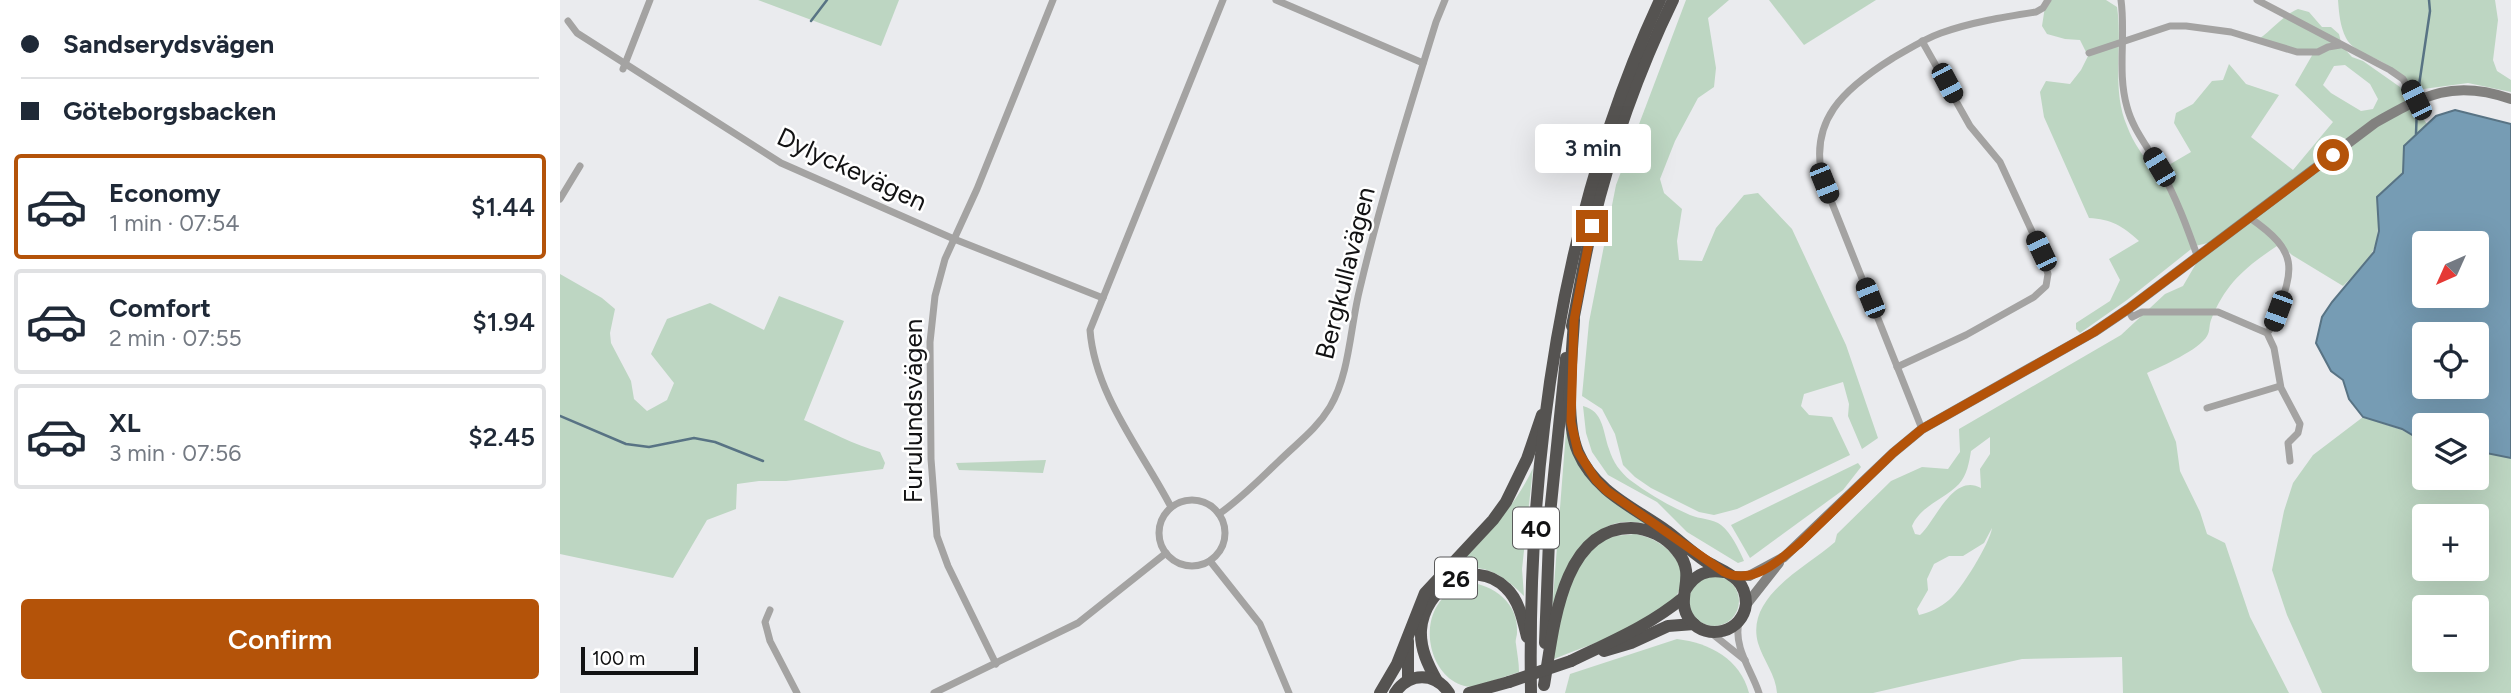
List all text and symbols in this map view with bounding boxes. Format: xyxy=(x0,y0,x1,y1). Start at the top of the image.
text: Sandserydsvägen xyxy=(63,28,274,60)
car xyxy=(1928,60,1967,106)
car xyxy=(2398,77,2435,123)
text: Göteborgsbacken xyxy=(63,95,276,127)
street label: Dylyckevägen xyxy=(772,120,932,218)
callout: 3 min xyxy=(1534,124,1650,174)
text: 3 min xyxy=(1565,134,1621,162)
route start xyxy=(2317,139,2349,171)
car xyxy=(2140,144,2179,190)
car xyxy=(1807,160,1842,206)
icon: car xyxy=(25,175,88,238)
text: Economy xyxy=(109,177,221,209)
street label: Bergkullavägen xyxy=(1308,184,1382,362)
text: $1.44 xyxy=(471,191,535,223)
text: 1 min · 07:54 xyxy=(109,209,240,237)
route end xyxy=(1576,210,1608,242)
car xyxy=(2023,228,2060,274)
north arrow xyxy=(2412,231,2488,308)
map controls xyxy=(2412,231,2489,672)
car xyxy=(1853,275,1888,321)
car xyxy=(2261,288,2296,334)
icon: car xyxy=(25,290,88,353)
text: Comfort xyxy=(109,292,211,324)
text: $1.94 xyxy=(472,306,535,338)
street label: Furulundsvägen xyxy=(897,319,929,503)
button: locate xyxy=(2412,322,2489,399)
text: 2 min · 07:55 xyxy=(109,324,242,352)
icon: car xyxy=(25,405,88,468)
text: XL xyxy=(109,407,141,439)
button: layers xyxy=(2412,413,2489,490)
text: $2.45 xyxy=(468,421,535,453)
text: 3 min · 07:56 xyxy=(109,439,241,467)
button: + xyxy=(2412,504,2489,581)
road number: 40 xyxy=(1513,508,1559,548)
road number: 26 xyxy=(1435,558,1477,598)
button: − xyxy=(2412,595,2489,672)
button: Confirm xyxy=(21,599,539,679)
scale bar xyxy=(581,644,698,676)
text: 100 m xyxy=(592,647,645,670)

